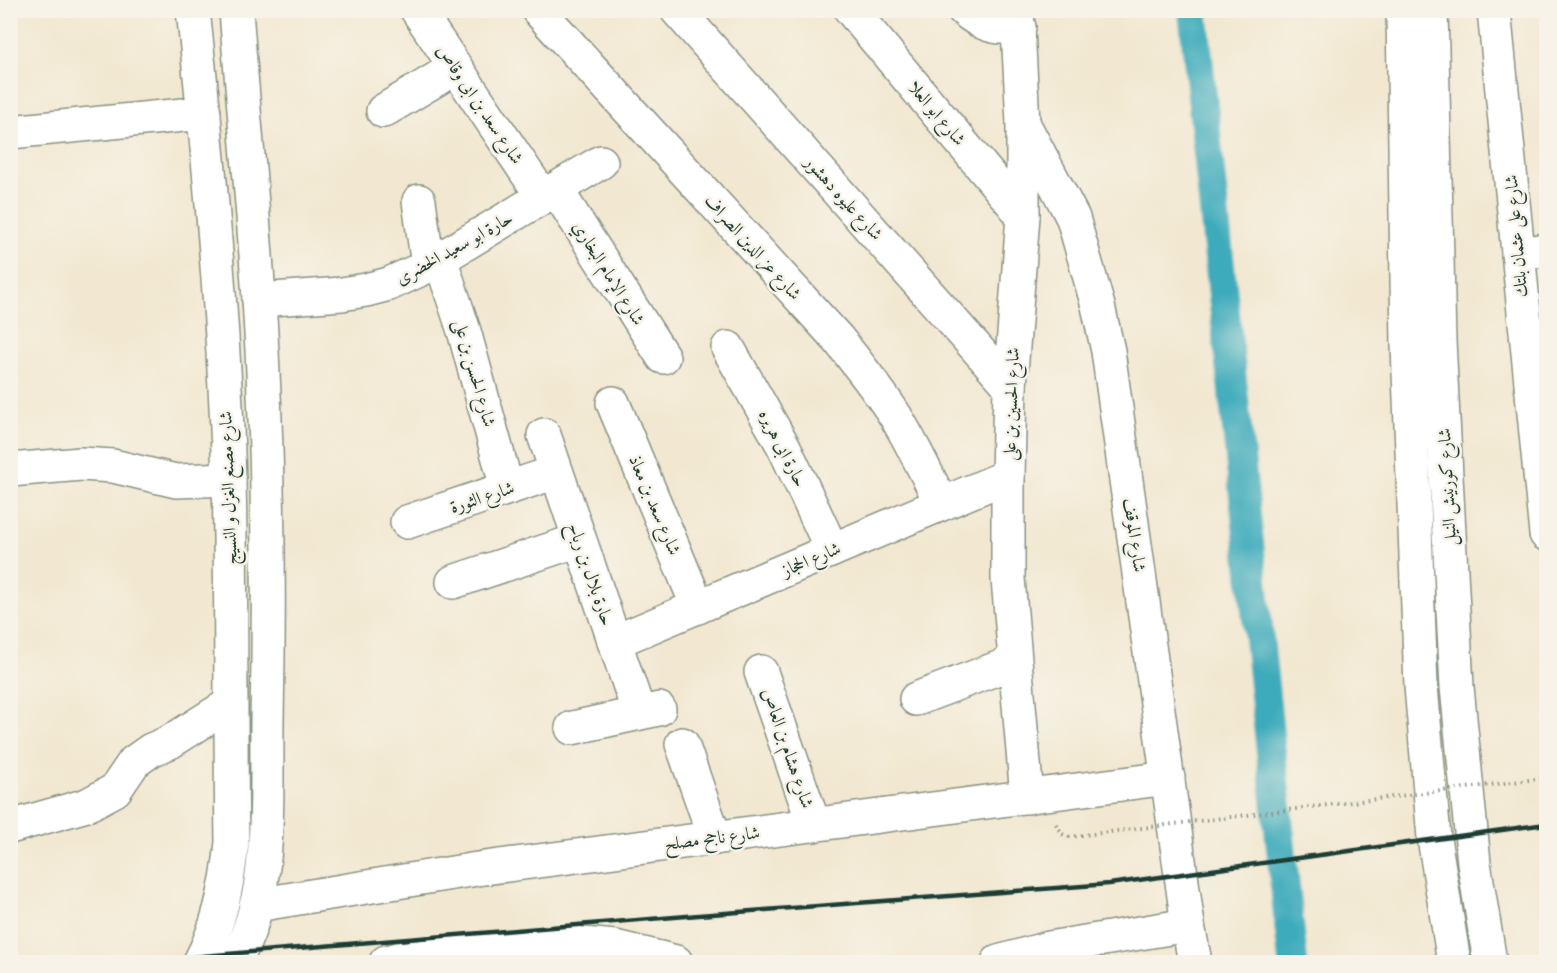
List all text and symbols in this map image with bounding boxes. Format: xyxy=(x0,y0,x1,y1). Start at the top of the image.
street label: شارع سعد بن ابى وقاص xyxy=(428,39,529,170)
street label: شارع ابو العلا xyxy=(900,75,971,153)
street label: شارع عليوه دهشور xyxy=(796,149,888,247)
street label: شارع على عثمان بلتك xyxy=(1499,174,1536,298)
street label: شارع عز الدين الصراف xyxy=(697,189,807,307)
street label: حارة ابو سعيد الخضرى xyxy=(391,206,517,290)
street label: شارع الإمام البخاري xyxy=(564,216,651,332)
street label: شارع الحسن بن على xyxy=(445,316,502,430)
street label: شارع الحسين بن على xyxy=(997,347,1028,461)
street label: حارة ابى هريره xyxy=(752,405,813,491)
street label: شارع مصنع الغزل و النسيج xyxy=(213,410,247,565)
street label: شارع كورنيش النيل xyxy=(1432,427,1465,547)
street label: شارع سعد بن معاذ xyxy=(620,451,687,560)
street label: شارع الثورة xyxy=(447,475,518,522)
street label: شارع الموقف xyxy=(1115,496,1152,574)
street label: حارة بلال بن رباح xyxy=(558,519,620,630)
street label: شارع الحجاز xyxy=(776,536,845,586)
street label: شارع هشام بن العاص xyxy=(752,685,820,813)
street label: شارع ناجح مصلح xyxy=(663,820,762,860)

